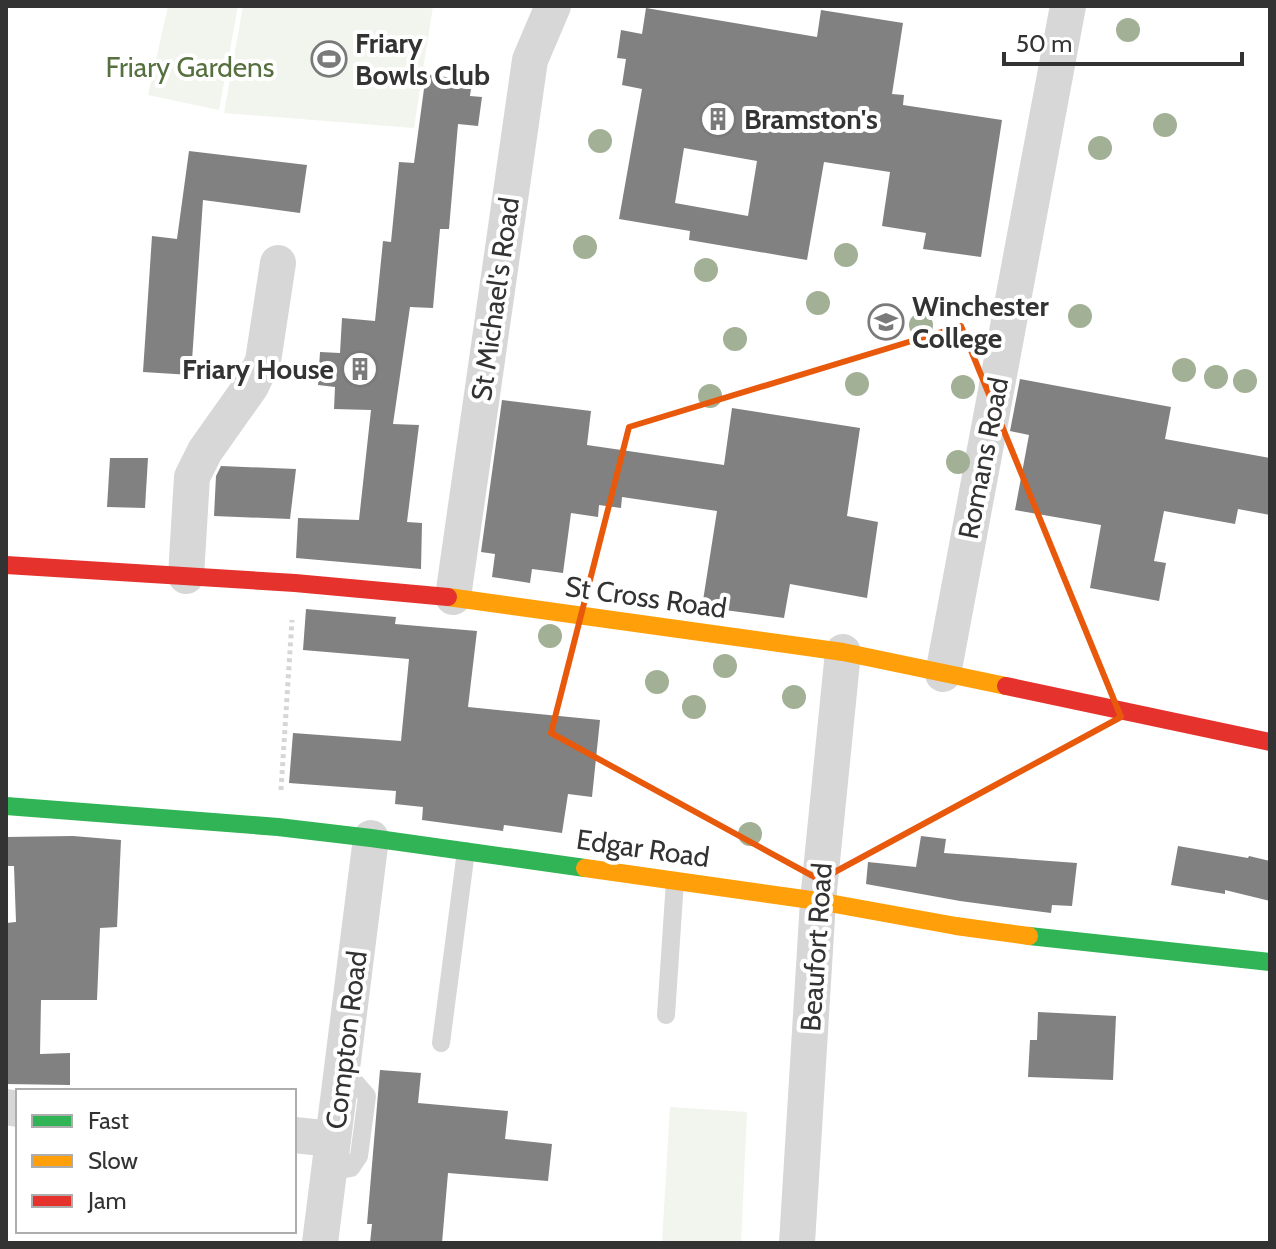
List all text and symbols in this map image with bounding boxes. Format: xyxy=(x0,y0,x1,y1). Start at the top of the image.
scale bar xyxy=(1004,16,1242,66)
place label: Friary Bowls Club xyxy=(355,26,490,92)
text: 50 m xyxy=(1016,29,1072,58)
sports icon: Friary Bowls Club xyxy=(310,40,348,78)
park label: Friary Gardens xyxy=(106,50,274,84)
building icon: Bramston's xyxy=(699,100,737,138)
place label: Bramston's xyxy=(744,102,878,136)
street label: St Michael's Road xyxy=(464,195,526,403)
place label: Winchester College xyxy=(912,289,1049,355)
school or university icon: Winchester College xyxy=(867,303,905,341)
building icon: Friary House xyxy=(341,350,379,388)
place label: Friary House xyxy=(182,352,334,386)
street label: Romans Road xyxy=(951,374,1015,542)
street label: St Cross Road xyxy=(563,569,729,625)
street label: Edgar Road xyxy=(574,822,712,874)
street label: Beaufort Road xyxy=(793,862,839,1032)
street label: Compton Road xyxy=(318,949,374,1131)
legend xyxy=(16,1089,296,1233)
text: Fast xyxy=(88,1106,129,1135)
text: Slow xyxy=(88,1146,138,1175)
text: Jam xyxy=(87,1186,126,1215)

